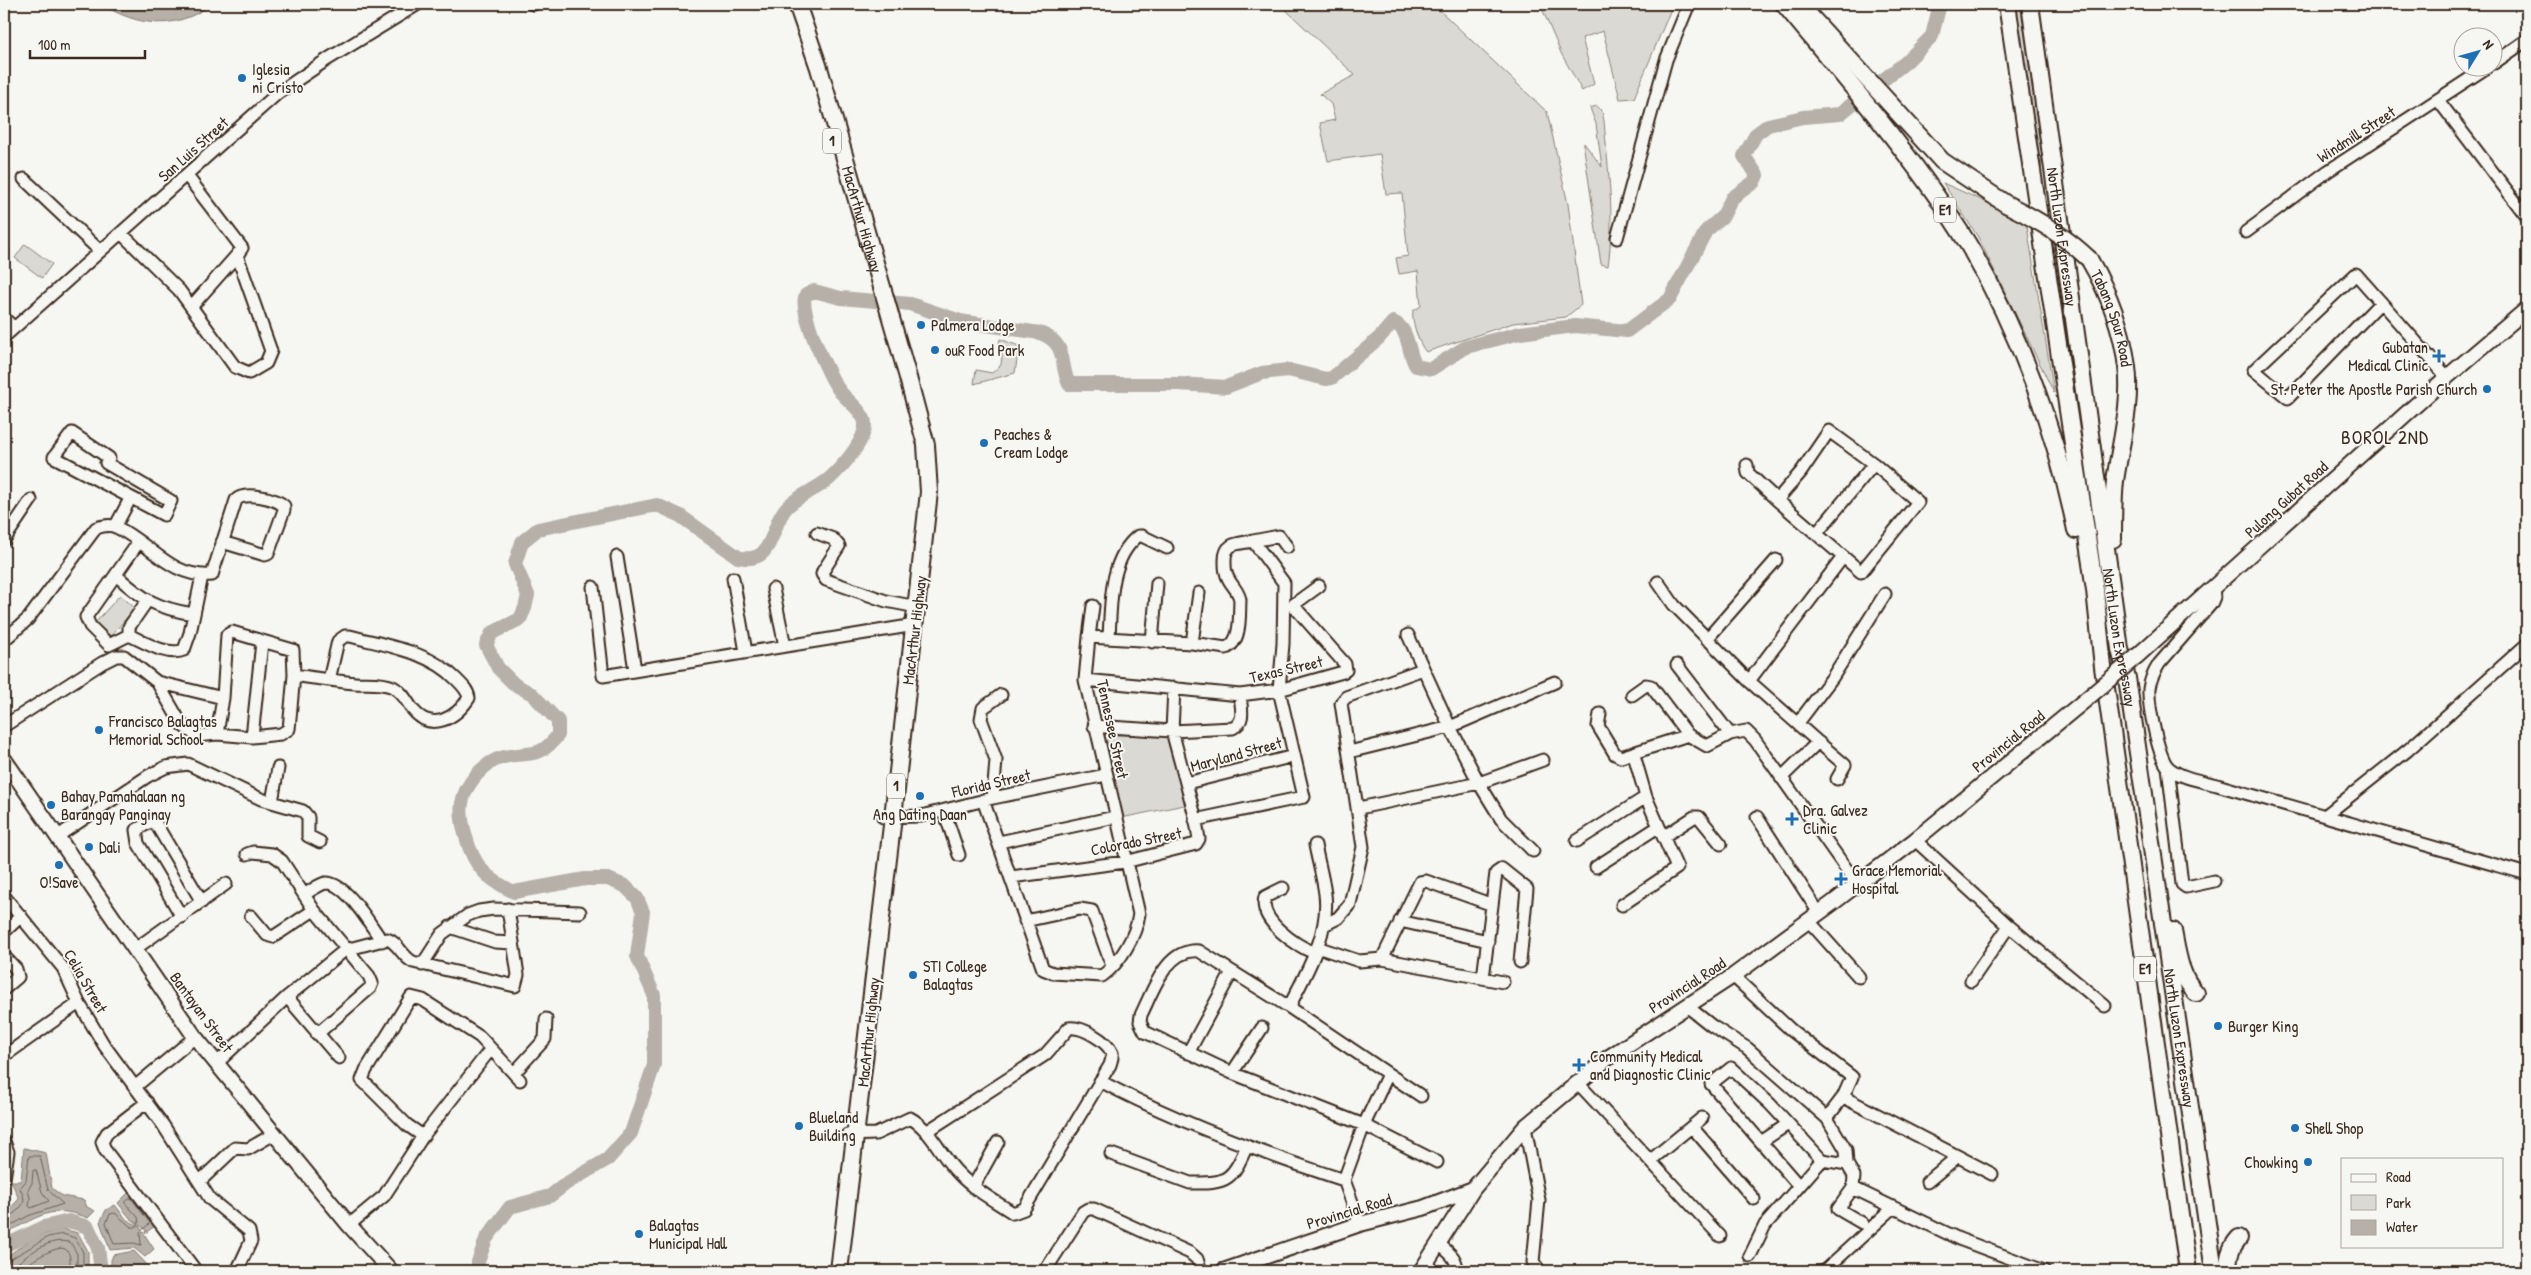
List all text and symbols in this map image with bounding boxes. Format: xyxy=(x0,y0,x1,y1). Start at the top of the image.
scale bar xyxy=(30,28,145,60)
north arrow xyxy=(2454,28,2504,78)
text: 100 m xyxy=(38,34,71,55)
text: N xyxy=(2479,35,2499,53)
place label: Iglesia ni Cristo xyxy=(252,58,304,98)
marker: Iglesia ni Cristo xyxy=(236,72,248,84)
street label: Windmill Street xyxy=(2313,100,2400,168)
street label: San Luis Street xyxy=(153,111,233,186)
road number: 1 xyxy=(823,128,841,154)
street label: MacArthur Highway xyxy=(837,163,888,275)
street label: North Luzon Expressway xyxy=(2042,166,2083,308)
road number: E1 xyxy=(1934,198,1956,222)
street label: Tabang Spur Road xyxy=(2086,266,2138,368)
place label: Palmera Lodge xyxy=(931,314,1015,336)
marker: Palmera Lodge xyxy=(915,319,927,331)
place label: Gubatan Medical Clinic xyxy=(2348,336,2429,376)
place label: ouR Food Park xyxy=(945,339,1025,361)
marker: ouR Food Park xyxy=(929,344,941,356)
marker: Gubatan Medical Clinic xyxy=(2432,349,2446,363)
place label: St. Peter the Apostle Parish Church xyxy=(2271,378,2477,400)
marker: St. Peter the Apostle Parish Church xyxy=(2481,383,2493,395)
place label: Peaches & Cream Lodge xyxy=(994,423,1069,463)
district label: BOROL 2ND xyxy=(2341,424,2429,450)
marker: Peaches & Cream Lodge xyxy=(978,437,990,449)
street label: Pulong Gubat Road xyxy=(2240,456,2332,542)
street label: North Luzon Expressway xyxy=(2098,567,2142,709)
street label: MacArthur Highway xyxy=(896,574,932,686)
street label: Texas Street xyxy=(1247,650,1325,688)
street label: Tennessee Street xyxy=(1092,677,1134,781)
street label: Provincial Road xyxy=(1967,705,2049,777)
place label: Francisco Balagtas Memorial School xyxy=(108,710,217,750)
marker: Francisco Balagtas Memorial School xyxy=(93,724,105,736)
street label: Maryland Street xyxy=(1188,731,1285,777)
street label: Florida Street xyxy=(949,763,1033,803)
road number: 1 xyxy=(887,774,905,798)
place label: Bahay Pamahalaan ng Barangay Panginay xyxy=(61,785,185,825)
marker: Ang Dating Daan xyxy=(914,790,926,802)
marker: Bahay Pamahalaan ng Barangay Panginay xyxy=(45,799,57,811)
place label: Dra. Galvez Clinic xyxy=(1803,799,1868,839)
place label: Ang Dating Daan xyxy=(873,803,967,825)
marker: Dra. Galvez Clinic xyxy=(1785,812,1799,826)
street label: Colorado Street xyxy=(1089,821,1184,861)
place label: Dali xyxy=(99,836,121,858)
marker: Dali xyxy=(83,841,95,853)
marker: O!Save xyxy=(53,859,65,871)
place label: Grace Memorial Hospital xyxy=(1852,859,1943,899)
place label: O!Save xyxy=(39,871,79,893)
marker: Grace Memorial Hospital xyxy=(1834,872,1848,886)
street label: Celia Street xyxy=(59,945,113,1017)
street label: Provincial Road xyxy=(1644,952,1730,1018)
place label: STI College Balagtas xyxy=(923,955,988,995)
road number: E1 xyxy=(2134,956,2156,982)
street label: Bantayan Street xyxy=(165,967,239,1057)
street label: North Luzon Expressway xyxy=(2159,967,2201,1109)
marker: STI College Balagtas xyxy=(907,969,919,981)
street label: MacArthur Highway xyxy=(851,976,885,1088)
place label: Burger King xyxy=(2228,1015,2298,1037)
marker: Burger King xyxy=(2212,1020,2224,1032)
place label: Community Medical and Diagnostic Clinic xyxy=(1590,1045,1711,1085)
marker: Community Medical and Diagnostic Clinic xyxy=(1572,1058,1586,1072)
place label: Blueland Building xyxy=(809,1106,858,1146)
place label: Shell Shop xyxy=(2305,1117,2364,1139)
marker: Blueland Building xyxy=(793,1120,805,1132)
marker: Shell Shop xyxy=(2289,1122,2301,1134)
place label: Chowking xyxy=(2244,1151,2298,1173)
marker: Chowking xyxy=(2302,1156,2314,1168)
legend xyxy=(2341,1158,2504,1248)
text: Road xyxy=(2386,1166,2411,1187)
street label: Provincial Road xyxy=(1304,1188,1394,1234)
text: Park xyxy=(2386,1192,2411,1213)
place label: Balagtas Municipal Hall xyxy=(649,1214,727,1254)
text: Water xyxy=(2386,1216,2418,1237)
marker: Balagtas Municipal Hall xyxy=(633,1228,645,1240)

